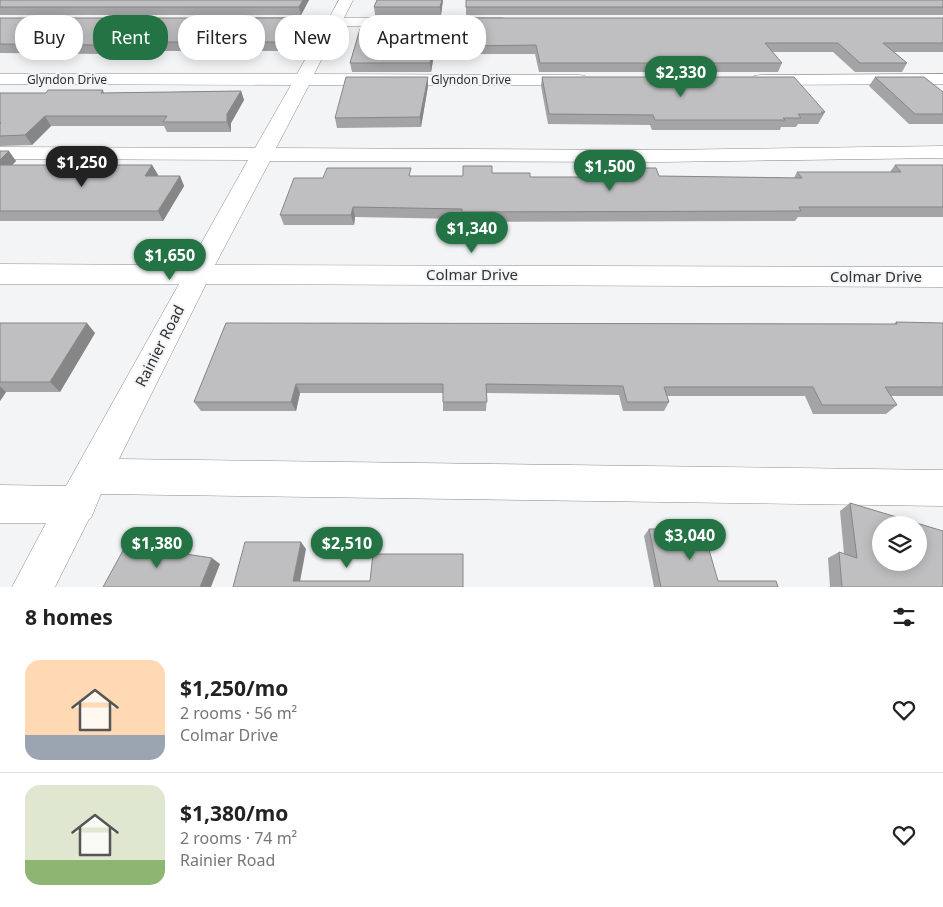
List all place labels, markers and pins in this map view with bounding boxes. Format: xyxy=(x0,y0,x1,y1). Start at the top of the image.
pin: $2,330 xyxy=(640,56,722,98)
pin: $1,250 xyxy=(41,146,123,188)
pin: $1,500 xyxy=(569,150,651,192)
pin: $1,340 xyxy=(431,212,513,254)
pin: $1,650 xyxy=(129,238,211,281)
pin: $3,040 xyxy=(649,518,731,561)
pin: $1,380 xyxy=(116,526,198,569)
pin: $2,510 xyxy=(306,526,388,569)

